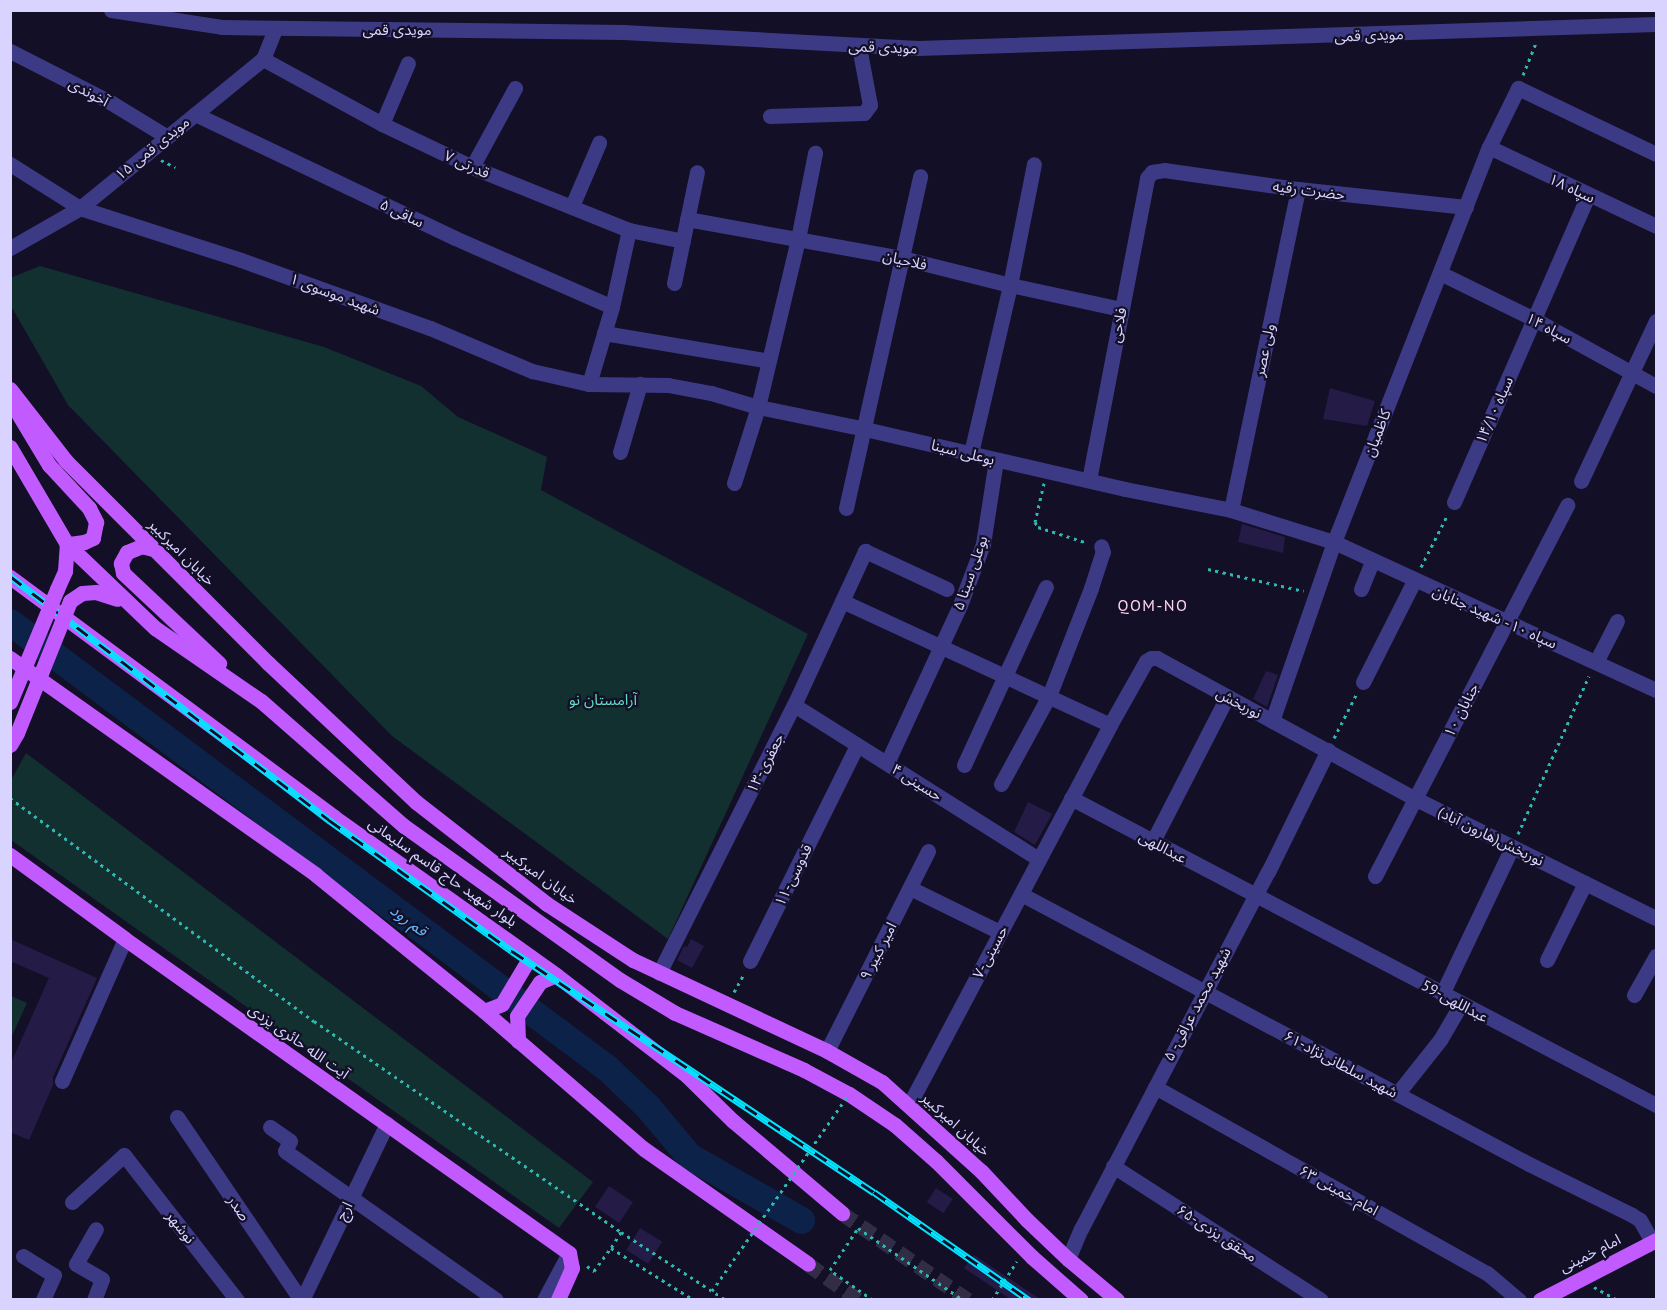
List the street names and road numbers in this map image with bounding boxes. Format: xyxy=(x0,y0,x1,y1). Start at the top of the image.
street label: مویدی قمی xyxy=(362,21,432,39)
street label: مویدی قمی xyxy=(1334,25,1404,45)
street label: مویدی قمی xyxy=(848,37,918,57)
street label: آخوندی xyxy=(66,74,112,110)
street label: مویدی قمی ۱۵ xyxy=(111,113,193,183)
street label: قدرتی ۷ xyxy=(441,146,493,182)
street label: سپاه ۱۸ xyxy=(1546,169,1598,207)
street label: حضرت رقیه xyxy=(1272,177,1346,203)
street label: ساقی ۵ xyxy=(377,195,427,231)
street label: فلاحیان xyxy=(881,246,929,274)
street label: شهید موسوی ۱ xyxy=(287,269,383,319)
street label: فلاحی xyxy=(1106,306,1130,344)
street label: سپاه ۱۴ xyxy=(1523,309,1575,347)
street label: ولی عصر xyxy=(1250,322,1278,378)
street label: سپاه ۱۴/۱۰ xyxy=(1471,374,1517,446)
street label: کاظمیان xyxy=(1360,407,1394,459)
street label: بوعلی سینا xyxy=(929,435,997,469)
street label: خیابان امیرکبیر xyxy=(145,515,219,589)
street label: بوعلی سینا ۵ xyxy=(949,533,991,613)
street label: سپاه ۱۰ - شهید جنابان xyxy=(1429,581,1561,653)
street label: جنابان ۱۰ xyxy=(1440,680,1482,740)
street label: نوربخش xyxy=(1213,684,1265,722)
street label: جعفری-۱۳ xyxy=(742,730,788,796)
street label: حسینی ۴ xyxy=(889,760,945,804)
street label: نوربخش(هارون آباد) xyxy=(1435,803,1547,869)
street label: بلوار شهید حاج قاسم سلیمانی xyxy=(365,814,521,930)
street label: عبداللهی xyxy=(1136,827,1190,867)
street label: قدوسی-۱۱ xyxy=(770,841,816,909)
street label: خیابان امیرکبیر xyxy=(501,842,581,908)
street label: امیر کبیر ۹ xyxy=(856,919,900,983)
street label: حسینی-۷ xyxy=(969,922,1011,982)
street label: شهید محمد عراقی- ۵ xyxy=(1159,944,1235,1064)
street label: عبداللهی-59 xyxy=(1419,976,1491,1026)
street label: آیت الله‌ حائری‌ یزدی xyxy=(245,1000,353,1082)
street label: شهید سلطانی‌نژاد-۶۱ xyxy=(1281,1026,1401,1102)
street label: خیابان امیرکبیر xyxy=(918,1088,994,1160)
street label: امام خمینی ۶۳ xyxy=(1296,1161,1382,1219)
street label: صدر xyxy=(224,1192,254,1224)
street label: ارج xyxy=(332,1199,356,1223)
street label: محقق یزدی-۶۵ xyxy=(1173,1200,1261,1266)
street label: نوشهر xyxy=(163,1207,199,1247)
street label: امام خمینی xyxy=(1556,1230,1624,1276)

